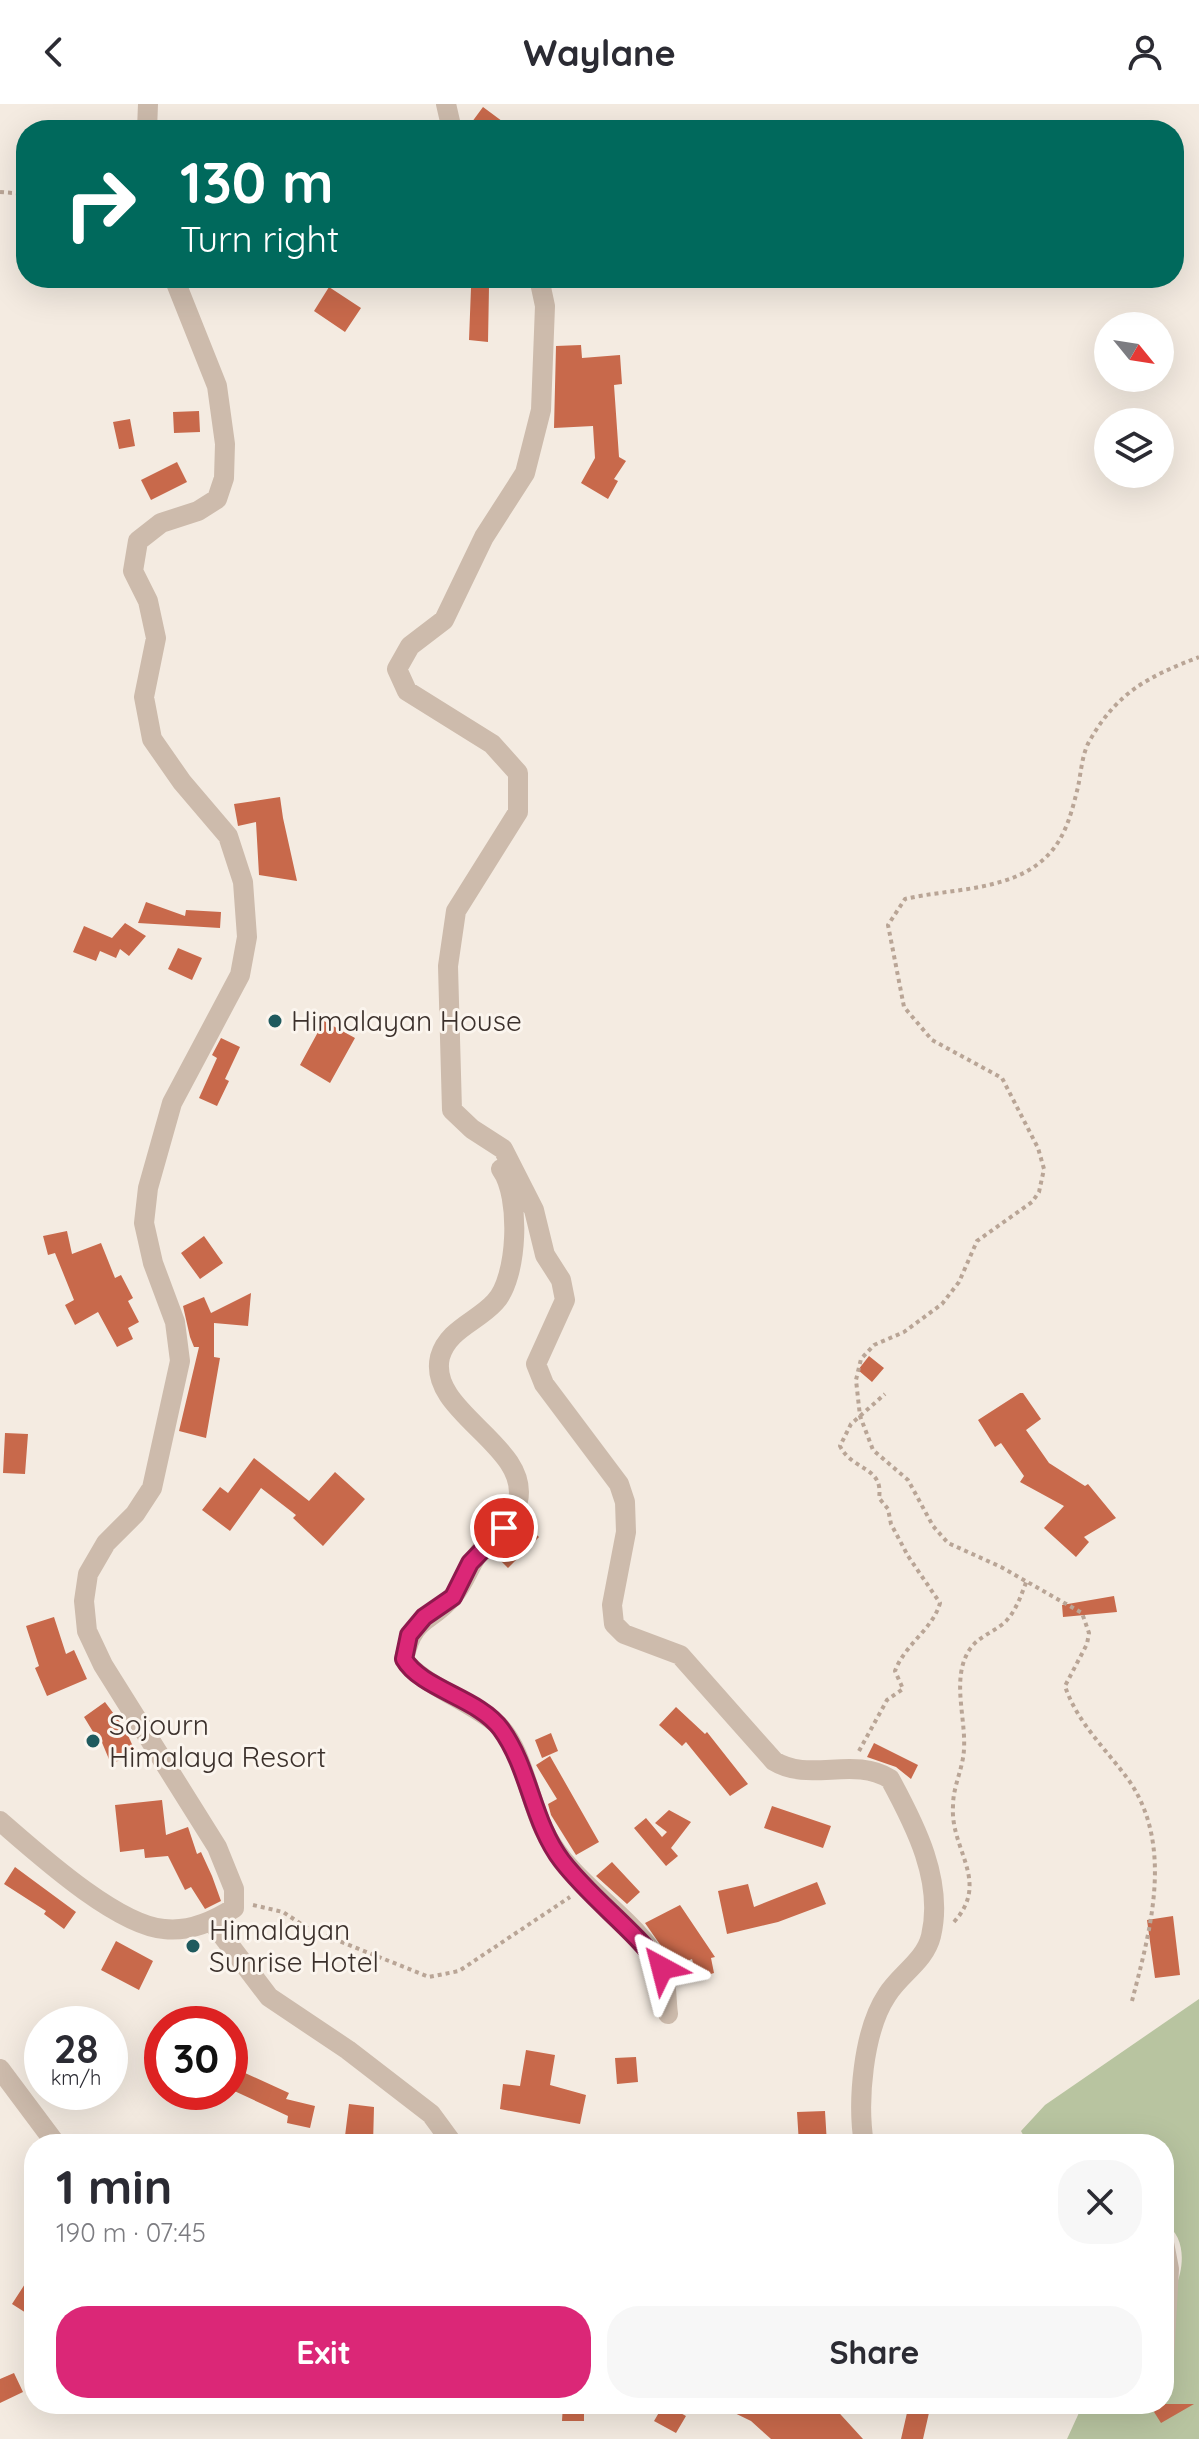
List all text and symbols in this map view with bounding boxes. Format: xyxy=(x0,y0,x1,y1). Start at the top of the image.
icon: back xyxy=(32,30,76,74)
text: Waylane xyxy=(523,30,676,75)
icon: person xyxy=(1123,30,1167,74)
text: 130 m xyxy=(180,147,334,217)
icon: right xyxy=(48,152,152,256)
text: Turn right xyxy=(180,216,339,261)
north arrow xyxy=(1094,312,1174,392)
map controls xyxy=(1094,312,1174,488)
button: layers xyxy=(1094,408,1174,488)
place label: Himalayan House xyxy=(291,1003,522,1038)
marker: Himalayan House xyxy=(266,1012,284,1030)
pin xyxy=(470,1494,538,1562)
icon: arrive xyxy=(482,1506,526,1550)
place label: Sojourn Himalaya Resort xyxy=(109,1707,326,1774)
marker: Sojourn Himalaya Resort xyxy=(84,1732,102,1750)
place label: Himalayan Sunrise Hotel xyxy=(209,1912,379,1979)
position arrow xyxy=(620,1926,704,2010)
marker: Himalayan Sunrise Hotel xyxy=(184,1937,202,1955)
speed limit sign: 30 xyxy=(144,2006,248,2110)
text: 28 xyxy=(54,2023,98,2073)
text: km/h xyxy=(51,2065,101,2090)
text: 1 min xyxy=(56,2156,172,2216)
button: close xyxy=(1058,2160,1142,2244)
text: 190 m · 07:45 xyxy=(56,2216,206,2249)
button: Exit xyxy=(56,2306,591,2398)
button: Share xyxy=(607,2306,1142,2398)

